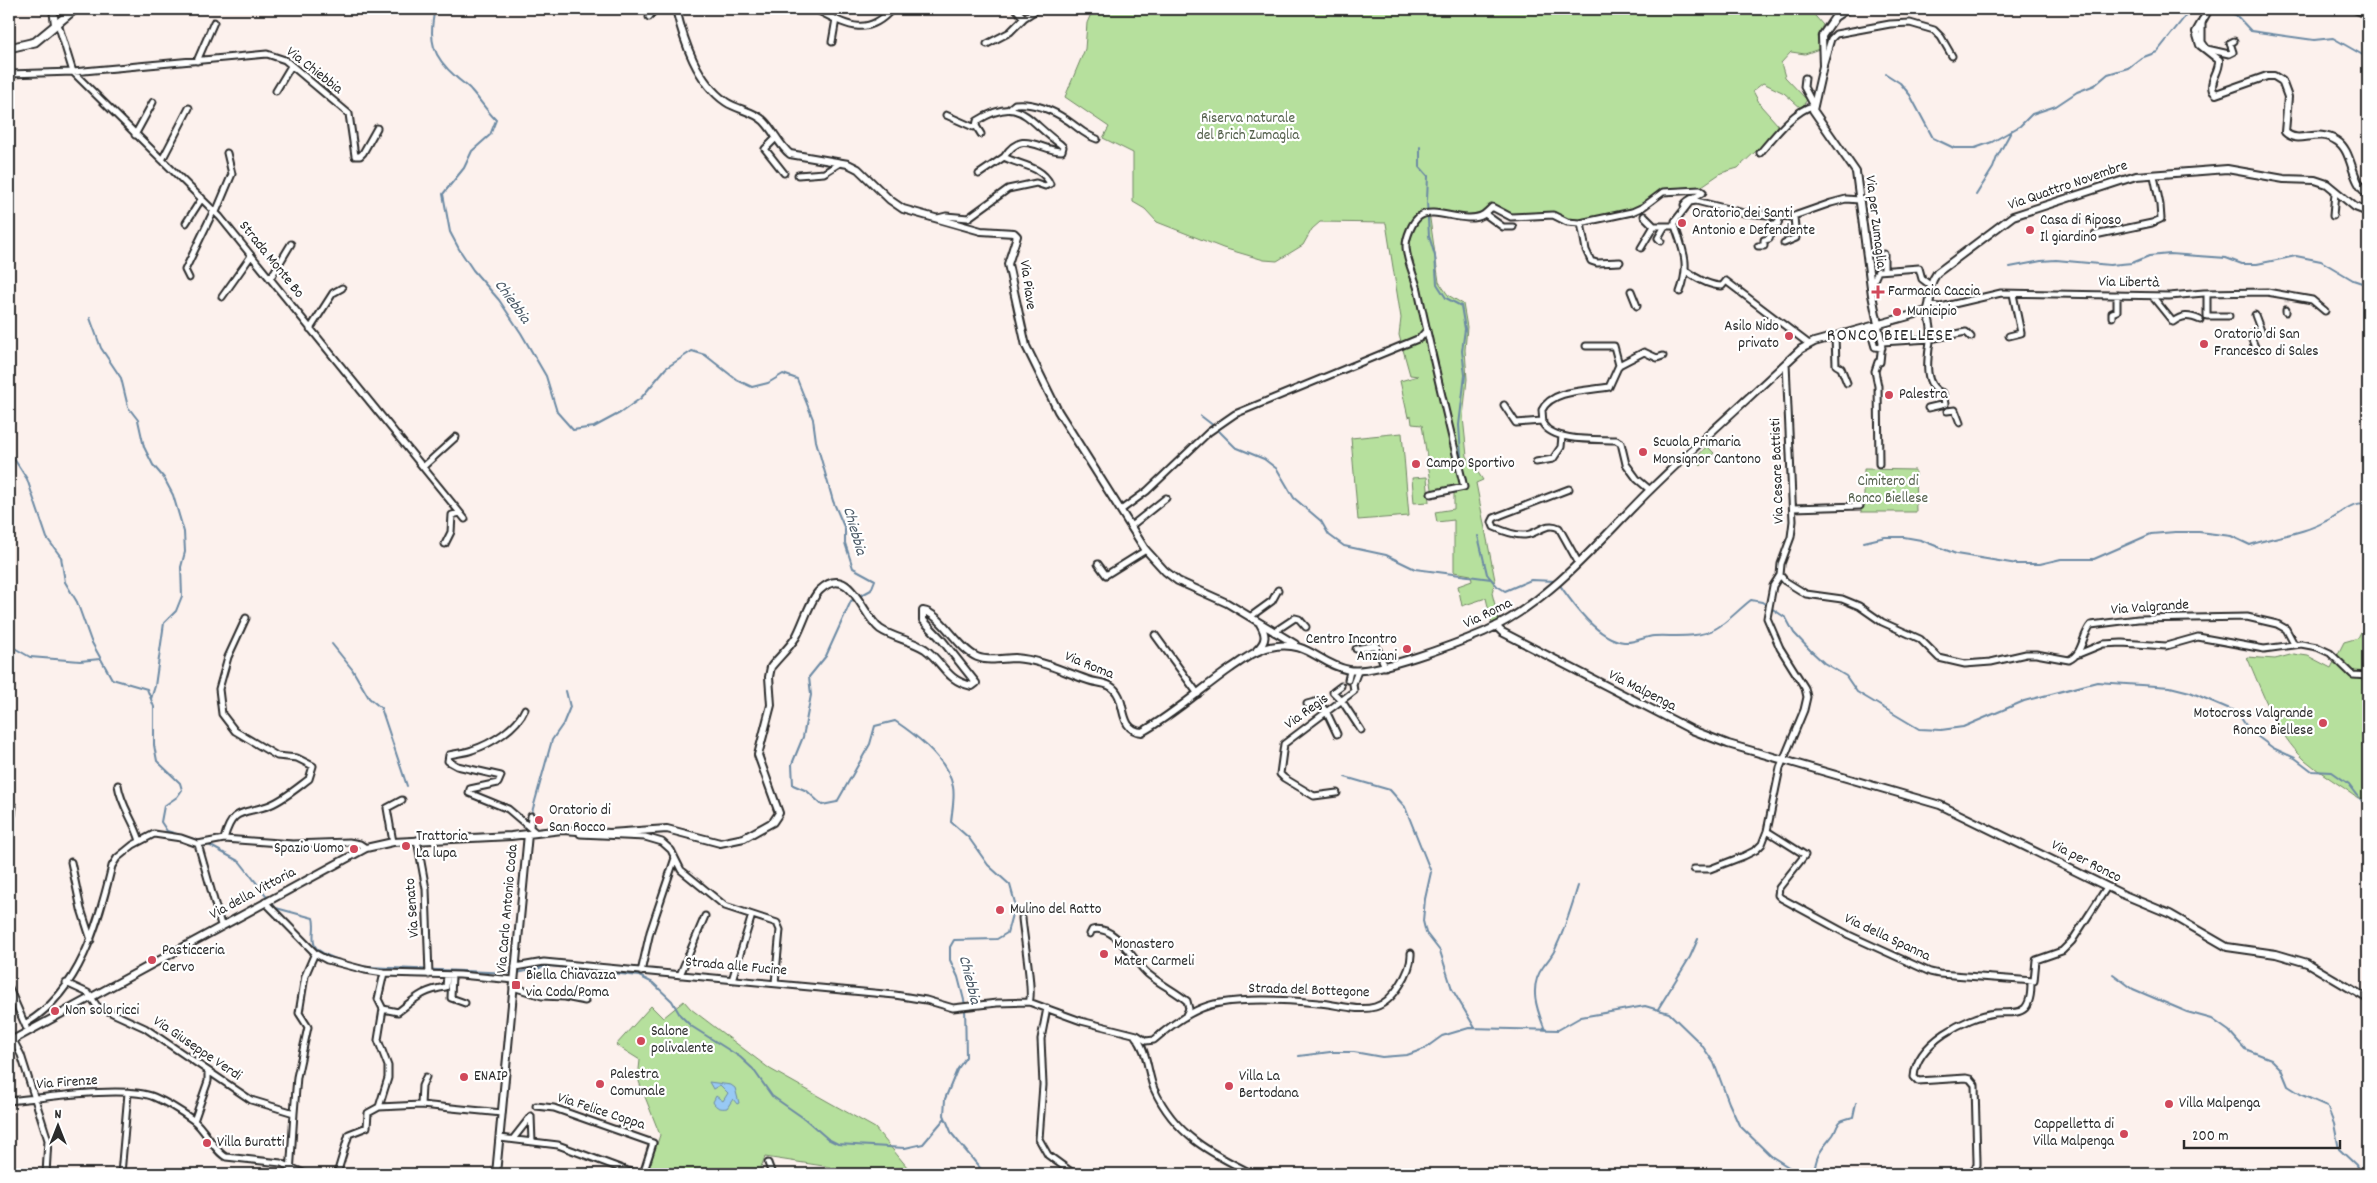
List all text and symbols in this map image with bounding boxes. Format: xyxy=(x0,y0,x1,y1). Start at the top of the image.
street label: Via Chiebbia xyxy=(281,42,348,101)
park label: Riserva naturale del Brich Zumaglia xyxy=(1197,108,1300,147)
street label: Via Quattro Novembre xyxy=(2005,155,2131,217)
street label: Via per Zumaglia xyxy=(1858,174,1892,271)
place label: Oratorio dei Santi Antonio e Defendente xyxy=(1692,203,1815,242)
place label: Casa di Riposo Il giardino xyxy=(2040,210,2121,249)
street label: Strada Monte Bo xyxy=(233,217,309,304)
marker: Oratorio dei Santi Antonio e Defendente xyxy=(1676,217,1688,229)
marker: Casa di Riposo Il giardino xyxy=(2024,224,2036,236)
street label: Via Piave xyxy=(1013,259,1041,312)
street label: Via Libertà xyxy=(2098,271,2160,295)
water label: Chiebbia xyxy=(488,275,537,330)
place label: Farmacia Caccia xyxy=(1888,281,1981,303)
marker: Farmacia Caccia xyxy=(1872,286,1884,298)
place label: Municipio xyxy=(1907,301,1957,323)
marker: Municipio xyxy=(1891,306,1903,318)
place label: Asilo Nido privato xyxy=(1724,316,1779,355)
district label: RONCO BIELLESE xyxy=(1827,324,1953,349)
place label: Oratorio di San Francesco di Sales xyxy=(2214,324,2319,363)
marker: Asilo Nido privato xyxy=(1783,330,1795,342)
marker: Oratorio di San Francesco di Sales xyxy=(2198,338,2210,350)
place label: Palestra xyxy=(1899,384,1948,406)
marker: Palestra xyxy=(1883,389,1895,401)
street label: Via Cesare Battisti xyxy=(1765,417,1791,524)
place label: Scuola Primaria Monsignor Cantono xyxy=(1653,432,1761,471)
marker: Scuola Primaria Monsignor Cantono xyxy=(1637,446,1649,458)
place label: Campo Sportivo xyxy=(1426,453,1515,475)
marker: Campo Sportivo xyxy=(1410,458,1422,470)
park label: Cimitero di Ronco Biellese xyxy=(1848,471,1928,510)
water label: Chiebbia xyxy=(836,504,872,559)
street label: Via Roma xyxy=(1460,592,1517,635)
street label: Via Valgrande xyxy=(2110,594,2190,622)
place label: Centro Incontro Anziani xyxy=(1306,629,1397,668)
marker: Centro Incontro Anziani xyxy=(1401,643,1413,655)
street label: Via Roma xyxy=(1061,646,1118,686)
street label: Via Malpenga xyxy=(1604,664,1681,718)
street label: Via Regis xyxy=(1280,688,1334,736)
place label: Motocross Valgrande Ronco Biellese xyxy=(2193,703,2313,742)
marker: Motocross Valgrande Ronco Biellese xyxy=(2317,717,2329,729)
place label: Oratorio di San Rocco xyxy=(549,800,611,839)
marker: Oratorio di San Rocco xyxy=(533,814,545,826)
place label: Trattoria La lupa xyxy=(416,826,469,865)
street label: Via per Ronco xyxy=(2047,835,2125,889)
place label: Spazio Uomo xyxy=(274,838,344,860)
marker: Trattoria La lupa xyxy=(400,840,412,852)
marker: Spazio Uomo xyxy=(348,843,360,855)
street label: Via Carlo Antonio Coda xyxy=(491,843,525,974)
street label: Via della Vittoria xyxy=(206,862,301,926)
street label: Via Senato xyxy=(400,877,426,939)
place label: Mulino del Ratto xyxy=(1010,899,1102,921)
marker: Mulino del Ratto xyxy=(994,904,1006,916)
street label: Via della Spanna xyxy=(1840,908,1935,968)
place label: Monastero Mater Carmeli xyxy=(1114,934,1194,973)
place label: Pasticceria Cervo xyxy=(162,940,225,979)
marker: Monastero Mater Carmeli xyxy=(1098,948,1110,960)
street label: Strada alle Fucine xyxy=(684,952,788,982)
water label: Chiebbia xyxy=(952,953,987,1008)
marker: Pasticceria Cervo xyxy=(146,954,158,966)
place label: Biella Chiavazza via Coda/Poma xyxy=(526,965,617,1004)
street label: Strada del Bottegone xyxy=(1248,978,1370,1004)
marker: Biella Chiavazza via Coda/Poma xyxy=(510,979,522,991)
place label: Non solo ricci xyxy=(65,1000,139,1022)
marker: Non solo ricci xyxy=(49,1005,61,1017)
street label: Via Giuseppe Verdi xyxy=(148,1011,246,1087)
place label: Salone polivalente xyxy=(651,1021,714,1060)
marker: Salone polivalente xyxy=(635,1035,647,1047)
place label: Palestra Comunale xyxy=(610,1064,665,1103)
place label: ENAIP xyxy=(474,1066,508,1088)
place label: Villa La Bertodana xyxy=(1239,1066,1299,1105)
street label: Via Firenze xyxy=(36,1070,99,1096)
marker: ENAIP xyxy=(458,1071,470,1083)
marker: Palestra Comunale xyxy=(594,1078,606,1090)
marker: Villa La Bertodana xyxy=(1223,1080,1235,1092)
street label: Via Felice Coppa xyxy=(554,1087,649,1137)
place label: Villa Malpenga xyxy=(2179,1093,2261,1115)
marker: Villa Malpenga xyxy=(2163,1098,2175,1110)
north arrow xyxy=(32,1100,82,1150)
text: N xyxy=(55,1105,62,1125)
place label: Cappelletta di Villa Malpenga xyxy=(2033,1114,2115,1153)
scale bar xyxy=(2184,1118,2341,1150)
text: 200 m xyxy=(2192,1126,2229,1148)
marker: Cappelletta di Villa Malpenga xyxy=(2118,1128,2130,1140)
place label: Villa Buratti xyxy=(217,1132,285,1154)
marker: Villa Buratti xyxy=(201,1137,213,1149)

